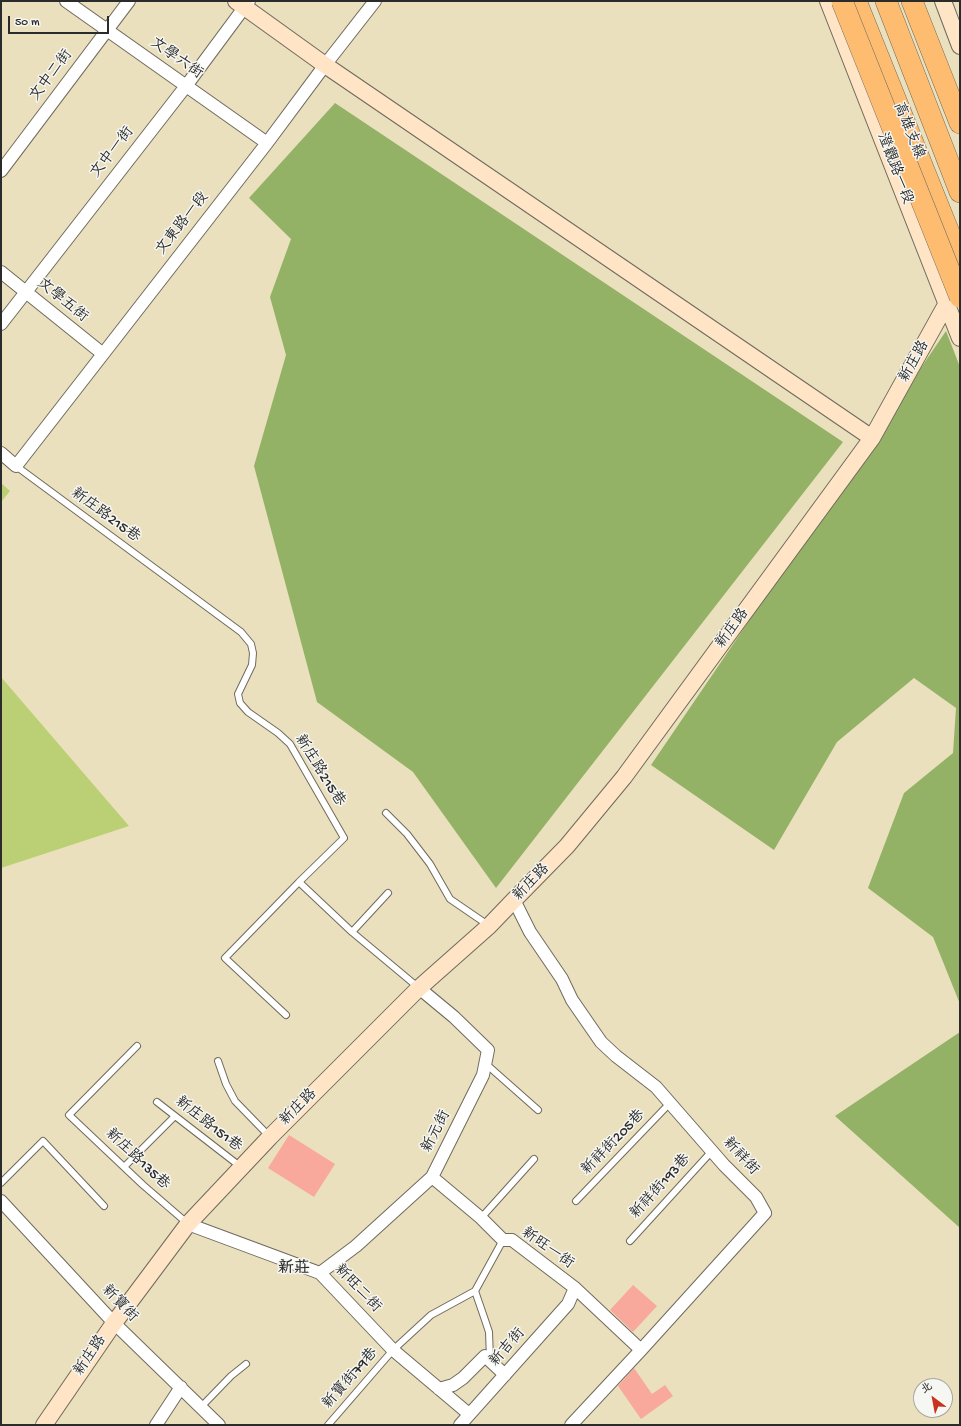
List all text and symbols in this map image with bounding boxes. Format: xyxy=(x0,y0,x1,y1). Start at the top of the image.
scale bar xyxy=(10,8,111,34)
text: 50 m xyxy=(15,16,40,30)
street label: 文學六街 xyxy=(146,34,206,84)
street label: 文中二街 xyxy=(27,47,77,105)
street label: 高雄支線 xyxy=(888,100,928,162)
street label: 文中一街 xyxy=(87,124,139,182)
street label: 澄觀路一段 xyxy=(872,131,916,207)
street label: 文東路一段 xyxy=(153,189,213,259)
street label: 文學五街 xyxy=(33,275,91,327)
street label: 新庄路 xyxy=(896,338,934,386)
street label: 新庄路215巷 xyxy=(67,485,143,547)
street label: 新庄路 xyxy=(712,606,754,652)
street label: 新庄路215巷 xyxy=(290,732,348,810)
street label: 新庄路 xyxy=(510,861,554,905)
street label: 新庄路 xyxy=(277,1086,321,1130)
street label: 新庄路151巷 xyxy=(171,1093,245,1157)
street label: 新祥街205巷 xyxy=(578,1107,650,1179)
street label: 新元街 xyxy=(419,1108,455,1156)
street label: 新庄路135巷 xyxy=(101,1126,173,1194)
street label: 新祥街 xyxy=(718,1134,762,1180)
street label: 新祥街193巷 xyxy=(627,1151,695,1223)
street label: 新旺一街 xyxy=(517,1224,577,1274)
district label: 新莊 xyxy=(278,1260,310,1280)
street label: 新旺二街 xyxy=(330,1261,384,1317)
street label: 新寶街 xyxy=(97,1282,141,1326)
street label: 新吉街 xyxy=(486,1325,530,1371)
street label: 新庄路 xyxy=(71,1332,111,1380)
street label: 新寶街79巷 xyxy=(320,1345,382,1413)
north arrow xyxy=(913,1378,953,1418)
text: 北 xyxy=(919,1381,935,1397)

